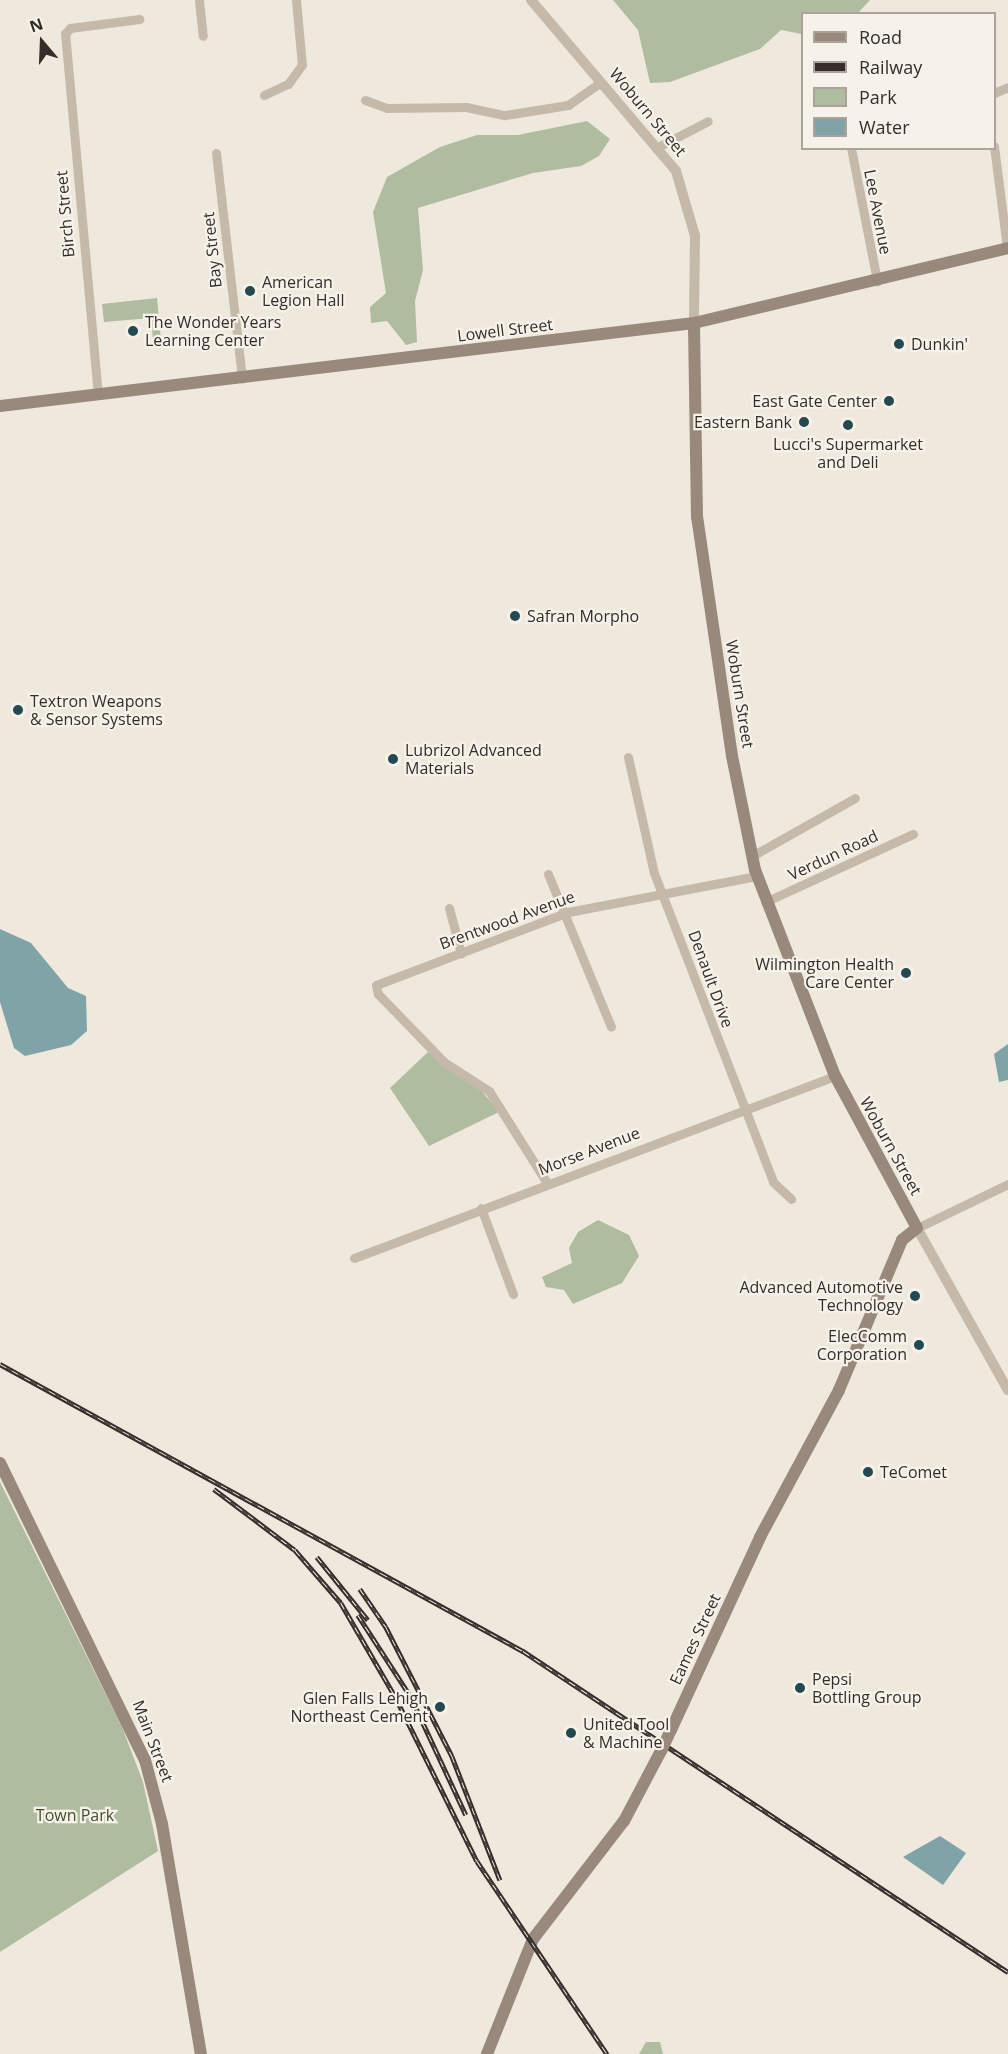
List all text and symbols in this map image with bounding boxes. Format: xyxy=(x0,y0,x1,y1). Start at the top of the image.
north arrow xyxy=(12,12,72,72)
text: N xyxy=(26,12,46,38)
legend xyxy=(801,12,996,150)
text: Road xyxy=(859,25,902,49)
text: Railway xyxy=(859,55,922,79)
street label: Woburn Street xyxy=(606,64,690,160)
text: Park xyxy=(859,85,897,109)
text: Water xyxy=(859,115,910,139)
street label: Lee Avenue xyxy=(860,168,896,256)
street label: Birch Street xyxy=(52,170,78,258)
street label: Bay Street xyxy=(198,211,226,289)
place label: American Legion Hall xyxy=(262,272,344,310)
marker: American Legion Hall xyxy=(243,284,257,298)
place label: The Wonder Years Learning Center xyxy=(145,312,281,350)
street label: Lowell Street xyxy=(456,315,554,345)
marker: The Wonder Years Learning Center xyxy=(126,324,140,338)
place label: Dunkin' xyxy=(911,334,968,354)
marker: Dunkin' xyxy=(892,337,906,351)
place label: East Gate Center xyxy=(752,391,877,411)
marker: East Gate Center xyxy=(882,394,896,408)
place label: Eastern Bank xyxy=(694,412,792,432)
marker: Eastern Bank xyxy=(797,415,811,429)
marker: Lucci's Supermarket and Deli xyxy=(841,418,855,432)
place label: Lucci's Supermarket and Deli xyxy=(773,434,923,472)
place label: Safran Morpho xyxy=(527,606,639,626)
marker: Safran Morpho xyxy=(508,609,522,623)
street label: Woburn Street xyxy=(722,639,758,749)
place label: Textron Weapons & Sensor Systems xyxy=(30,691,163,729)
marker: Textron Weapons & Sensor Systems xyxy=(11,703,25,717)
place label: Lubrizol Advanced Materials xyxy=(405,740,542,778)
marker: Lubrizol Advanced Materials xyxy=(386,752,400,766)
street label: Verdun Road xyxy=(785,826,881,884)
street label: Brentwood Avenue xyxy=(437,887,577,953)
street label: Denault Drive xyxy=(685,928,737,1030)
place label: Wilmington Health Care Center xyxy=(755,954,894,992)
marker: Wilmington Health Care Center xyxy=(899,966,913,980)
street label: Woburn Street xyxy=(856,1094,926,1198)
street label: Morse Avenue xyxy=(536,1123,642,1179)
place label: Advanced Automotive Technology xyxy=(739,1277,903,1315)
marker: Advanced Automotive Technology xyxy=(908,1289,922,1303)
place label: ElecComm Corporation xyxy=(817,1326,907,1364)
marker: ElecComm Corporation xyxy=(912,1338,926,1352)
place label: TeComet xyxy=(880,1462,947,1482)
marker: TeComet xyxy=(861,1465,875,1479)
street label: Eames Street xyxy=(666,1591,724,1687)
place label: Pepsi Bottling Group xyxy=(812,1669,922,1707)
marker: Pepsi Bottling Group xyxy=(793,1681,807,1695)
place label: Glen Falls Lehigh Northeast Cement xyxy=(291,1688,428,1726)
street label: Main Street xyxy=(129,1697,177,1785)
marker: Glen Falls Lehigh Northeast Cement xyxy=(433,1700,447,1714)
place label: United Tool & Machine xyxy=(583,1714,669,1752)
marker: United Tool & Machine xyxy=(564,1726,578,1740)
park label: Town Park xyxy=(36,1805,114,1825)

